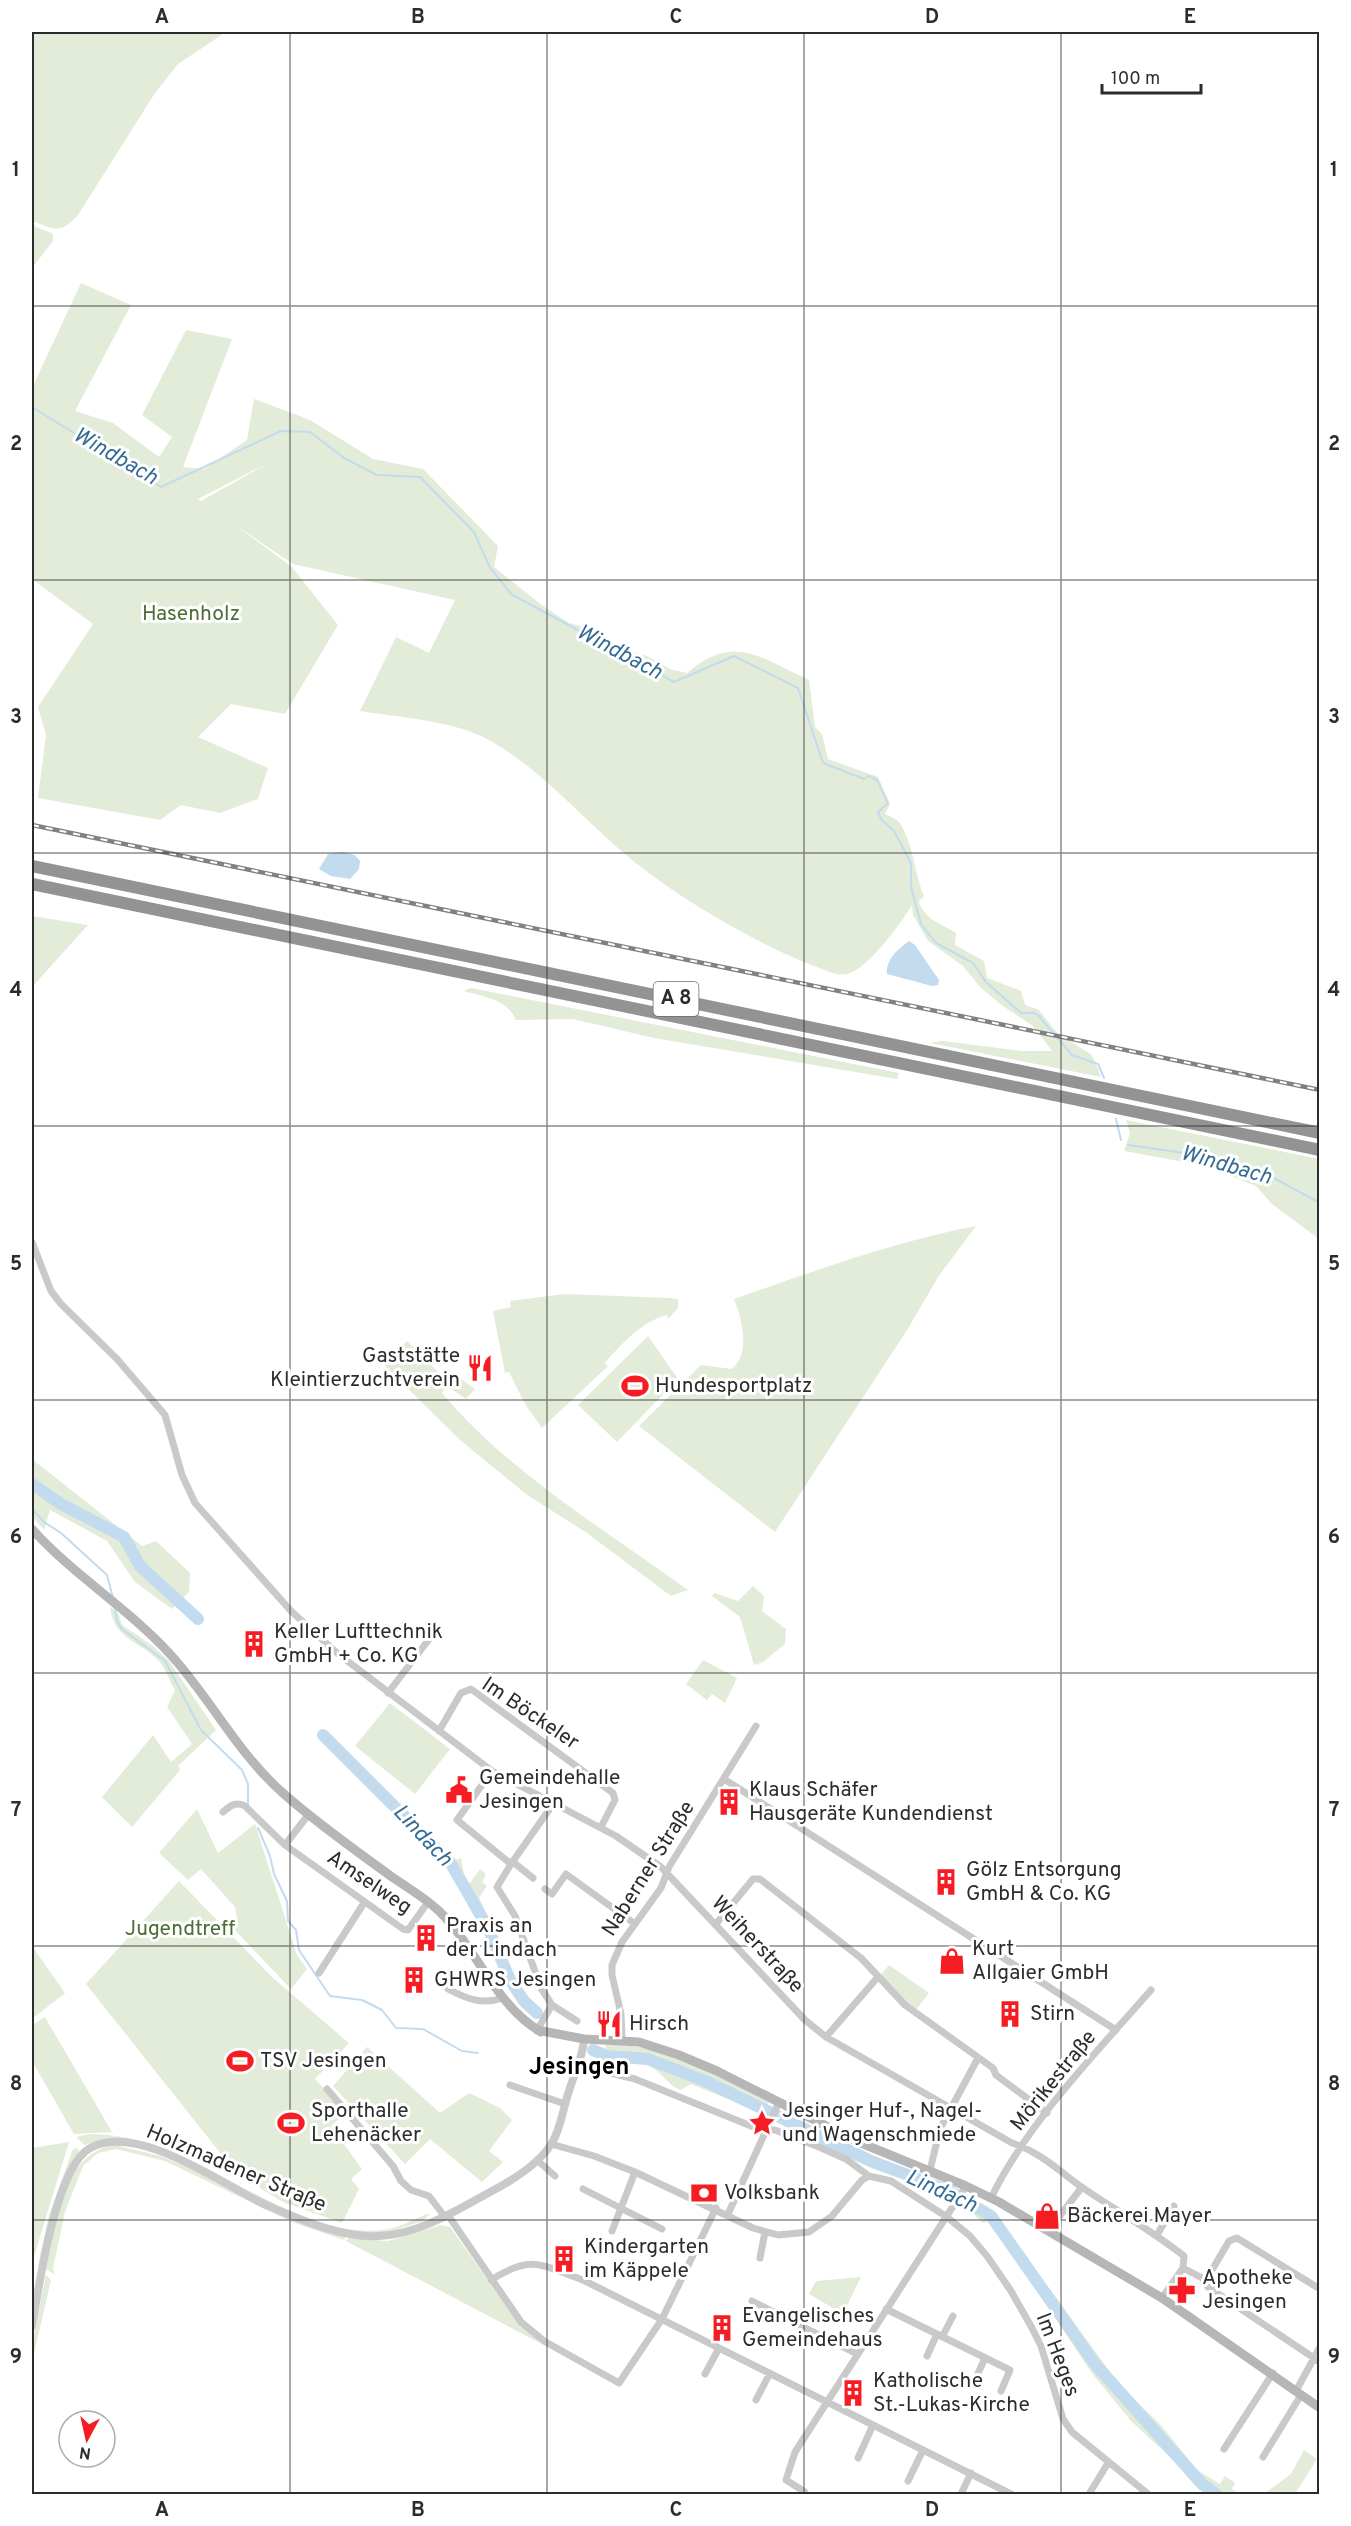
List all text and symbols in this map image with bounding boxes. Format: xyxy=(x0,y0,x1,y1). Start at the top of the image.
text: A xyxy=(155,5,169,31)
text: B xyxy=(411,5,425,31)
text: C xyxy=(670,5,682,31)
text: D xyxy=(925,5,939,31)
text: E xyxy=(1184,5,1196,31)
scale bar xyxy=(1102,57,1201,95)
text: 100 m xyxy=(1111,68,1160,91)
text: 1 xyxy=(12,158,20,184)
text: 1 xyxy=(1330,158,1338,184)
water label: Windbach xyxy=(68,422,162,492)
text: 2 xyxy=(10,432,22,458)
text: 2 xyxy=(1328,432,1340,458)
park label: Hasenholz xyxy=(142,601,240,628)
water label: Windbach xyxy=(572,619,666,687)
text: 3 xyxy=(10,705,22,731)
text: 3 xyxy=(1328,705,1340,731)
text: 4 xyxy=(10,978,22,1004)
text: 4 xyxy=(1328,978,1340,1004)
road number: A 8 xyxy=(654,982,698,1016)
water label: Windbach xyxy=(1178,1140,1274,1192)
text: 5 xyxy=(10,1252,22,1278)
text: 5 xyxy=(1328,1252,1340,1278)
place label: Gaststätte Kleintierzuchtverein xyxy=(270,1343,460,1394)
restaurant icon: Gaststätte Kleintierzuchtverein xyxy=(465,1353,495,1383)
sports icon: Hundesportplatz xyxy=(620,1371,650,1401)
place label: Hundesportplatz xyxy=(655,1373,812,1400)
text: 6 xyxy=(10,1525,22,1551)
text: 6 xyxy=(1328,1525,1340,1551)
place label: Keller Lufttechnik GmbH + Co. KG xyxy=(274,1619,443,1670)
building icon: Keller Lufttechnik GmbH + Co. KG xyxy=(239,1629,269,1659)
street label: Im Böckeler xyxy=(476,1672,584,1756)
place label: Gemeindehalle Jesingen xyxy=(479,1765,620,1816)
public building icon: Gemeindehalle Jesingen xyxy=(444,1775,474,1805)
place label: Klaus Schäfer Hausgeräte Kundendienst xyxy=(749,1777,993,1828)
building icon: Klaus Schäfer Hausgeräte Kundendienst xyxy=(714,1787,744,1817)
street label: Naberner Straße xyxy=(597,1796,701,1942)
text: 7 xyxy=(11,1798,21,1824)
text: 7 xyxy=(1329,1798,1339,1824)
water label: Lindach xyxy=(386,1799,458,1873)
street label: Amselweg xyxy=(321,1845,417,1921)
place label: Gölz Entsorgung GmbH & Co. KG xyxy=(966,1857,1122,1908)
building icon: Gölz Entsorgung GmbH & Co. KG xyxy=(931,1867,961,1897)
street label: Weiherstraße xyxy=(705,1890,809,2000)
place label: Praxis an der Lindach xyxy=(446,1913,557,1964)
park label: Jugendtreff xyxy=(125,1916,235,1943)
building icon: Praxis an der Lindach xyxy=(411,1923,441,1953)
place label: Kurt Allgaier GmbH xyxy=(972,1936,1109,1987)
shop icon: Kurt Allgaier GmbH xyxy=(937,1946,967,1976)
building icon: GHWRS Jesingen xyxy=(399,1965,429,1995)
place label: GHWRS Jesingen xyxy=(434,1967,596,1994)
building icon: Stirn xyxy=(995,1999,1025,2029)
place label: Stirn xyxy=(1030,2001,1075,2028)
restaurant icon: Hirsch xyxy=(594,2009,624,2039)
place label: Hirsch xyxy=(629,2011,689,2038)
street label: Mörikestraße xyxy=(1005,2025,1103,2137)
sports icon: TSV Jesingen xyxy=(225,2046,255,2076)
place label: TSV Jesingen xyxy=(260,2048,387,2075)
district label: Jesingen xyxy=(529,2053,629,2083)
text: 8 xyxy=(10,2072,22,2098)
text: 8 xyxy=(1328,2072,1340,2098)
place label: Sporthalle Lehenäcker xyxy=(311,2098,421,2149)
place label: Jesinger Huf-, Nagel- und Wagenschmiede xyxy=(782,2098,982,2149)
sports icon: Sporthalle Lehenäcker xyxy=(276,2108,306,2138)
place icon: Jesinger Huf-, Nagel- und Wagenschmiede xyxy=(747,2108,777,2138)
street label: Holzmadener Straße xyxy=(142,2119,330,2219)
water label: Lindach xyxy=(901,2164,981,2220)
bank icon: Volksbank xyxy=(689,2178,719,2208)
place label: Volksbank xyxy=(724,2180,820,2207)
shop icon: Bäckerei Mayer xyxy=(1032,2201,1062,2231)
place label: Bäckerei Mayer xyxy=(1067,2203,1212,2230)
place label: Kindergarten im Käppele xyxy=(584,2234,709,2285)
building icon: Kindergarten im Käppele xyxy=(549,2244,579,2274)
place label: Apotheke Jesingen xyxy=(1202,2265,1293,2316)
pharmacy icon: Apotheke Jesingen xyxy=(1167,2275,1197,2305)
place label: Evangelisches Gemeindehaus xyxy=(742,2303,883,2354)
street label: Im Heges xyxy=(1029,2309,1085,2401)
building icon: Evangelisches Gemeindehaus xyxy=(707,2313,737,2343)
text: 9 xyxy=(10,2345,22,2371)
text: 9 xyxy=(1328,2345,1340,2371)
place label: Katholische St.-Lukas-Kirche xyxy=(873,2368,1030,2419)
building icon: Katholische St.-Lukas-Kirche xyxy=(838,2378,868,2408)
north arrow xyxy=(57,2409,117,2469)
text: N xyxy=(78,2441,92,2463)
text: A xyxy=(155,2498,169,2524)
text: B xyxy=(411,2498,425,2524)
text: C xyxy=(670,2498,682,2524)
text: D xyxy=(925,2498,939,2524)
text: E xyxy=(1184,2498,1196,2524)

